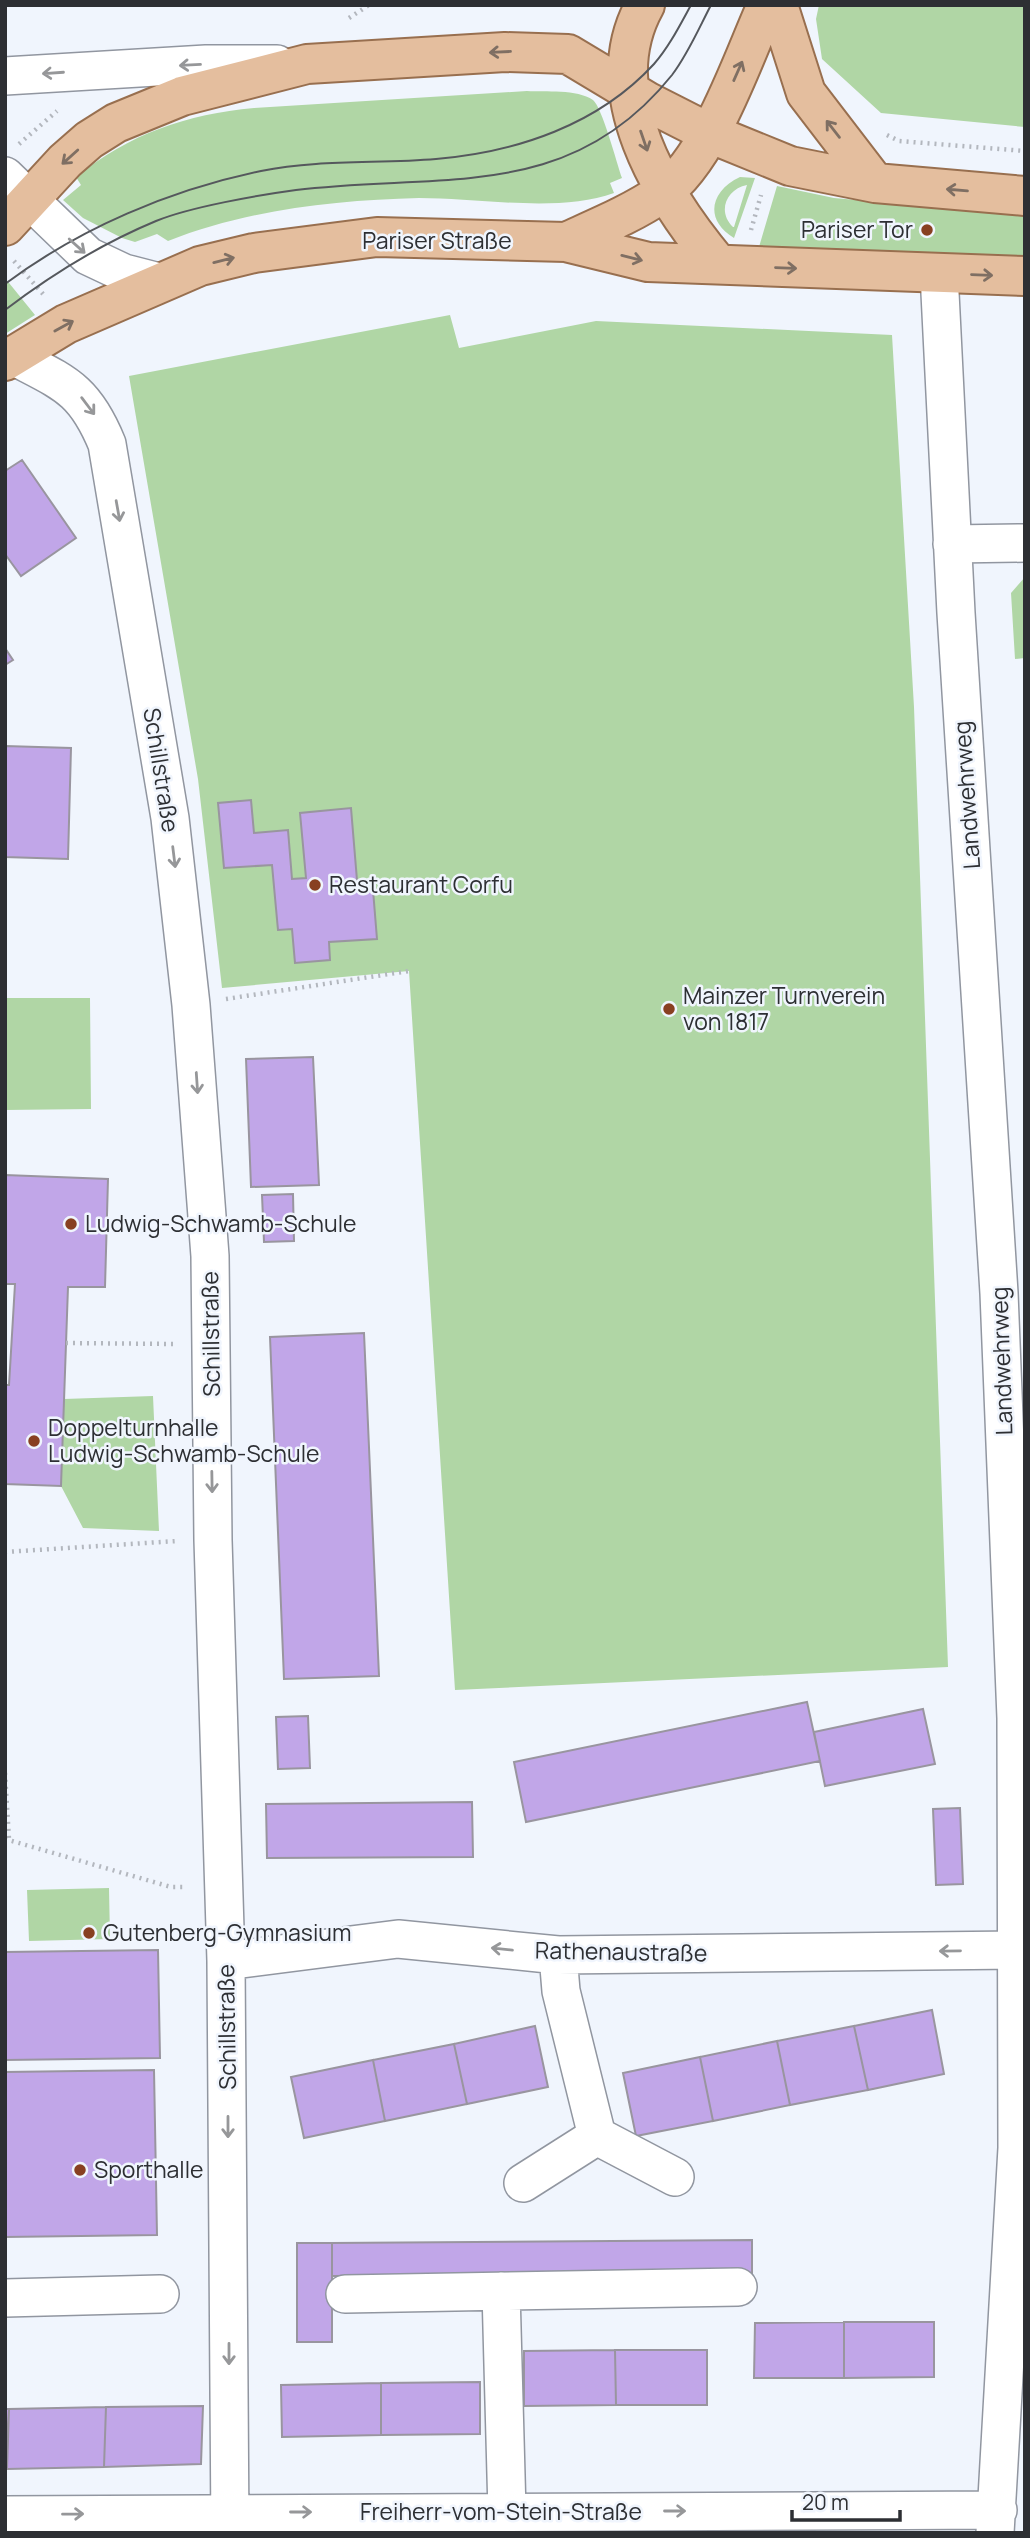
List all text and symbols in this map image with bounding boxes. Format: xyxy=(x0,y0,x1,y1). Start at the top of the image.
one-way arrow xyxy=(488,46,511,59)
one-way arrow xyxy=(179,59,202,72)
one-way arrow xyxy=(732,61,745,82)
one-way arrow xyxy=(42,66,65,79)
one-way arrow xyxy=(826,120,841,138)
one-way arrow xyxy=(639,130,651,152)
one-way arrow xyxy=(61,149,79,165)
one-way arrow xyxy=(946,183,969,196)
place label: Pariser Tor xyxy=(801,213,913,245)
marker: Pariser Tor xyxy=(919,222,935,238)
street label: Pariser Straße xyxy=(362,224,512,256)
one-way arrow xyxy=(68,238,85,255)
one-way arrow xyxy=(620,252,643,265)
one-way arrow xyxy=(212,253,235,267)
one-way arrow xyxy=(774,261,797,274)
one-way arrow xyxy=(970,268,993,282)
one-way arrow xyxy=(53,319,74,332)
one-way arrow xyxy=(80,397,95,416)
one-way arrow xyxy=(112,499,125,522)
street label: Schillstraße xyxy=(136,705,188,834)
street label: Landwehrweg xyxy=(945,720,987,870)
one-way arrow xyxy=(168,845,181,868)
place label: Restaurant Corfu xyxy=(329,868,513,900)
marker: Restaurant Corfu xyxy=(307,877,323,893)
place label: Mainzer Turnverein von 1817 xyxy=(683,979,885,1037)
marker: Mainzer Turnverein von 1817 xyxy=(661,1001,677,1017)
one-way arrow xyxy=(191,1071,204,1094)
place label: Ludwig-Schwamb-Schule xyxy=(85,1207,356,1239)
marker: Ludwig-Schwamb-Schule xyxy=(63,1216,79,1232)
street label: Schillstraße xyxy=(193,1271,227,1397)
street label: Landwehrweg xyxy=(982,1286,1020,1436)
place label: Doppelturnhalle Ludwig-Schwamb-Schule xyxy=(48,1411,319,1469)
marker: Doppelturnhalle Ludwig-Schwamb-Schule xyxy=(26,1433,42,1449)
one-way arrow xyxy=(205,1470,219,1493)
place label: Gutenberg-Gymnasium xyxy=(103,1916,351,1948)
marker: Gutenberg-Gymnasium xyxy=(81,1925,97,1941)
street label: Rathenaustraße xyxy=(535,1933,708,1969)
one-way arrow xyxy=(491,1942,514,1955)
one-way arrow xyxy=(938,1944,961,1958)
street label: Schillstraße xyxy=(209,1964,243,2090)
one-way arrow xyxy=(221,2115,234,2138)
place label: Sporthalle xyxy=(94,2153,204,2185)
marker: Sporthalle xyxy=(72,2162,88,2178)
one-way arrow xyxy=(222,2343,236,2366)
scale bar xyxy=(792,2478,900,2522)
text: 20 m xyxy=(802,2488,849,2516)
street label: Freiherr-vom-Stein-Straße xyxy=(360,2495,642,2527)
one-way arrow xyxy=(664,2504,687,2518)
one-way arrow xyxy=(289,2505,312,2519)
one-way arrow xyxy=(62,2508,85,2521)

